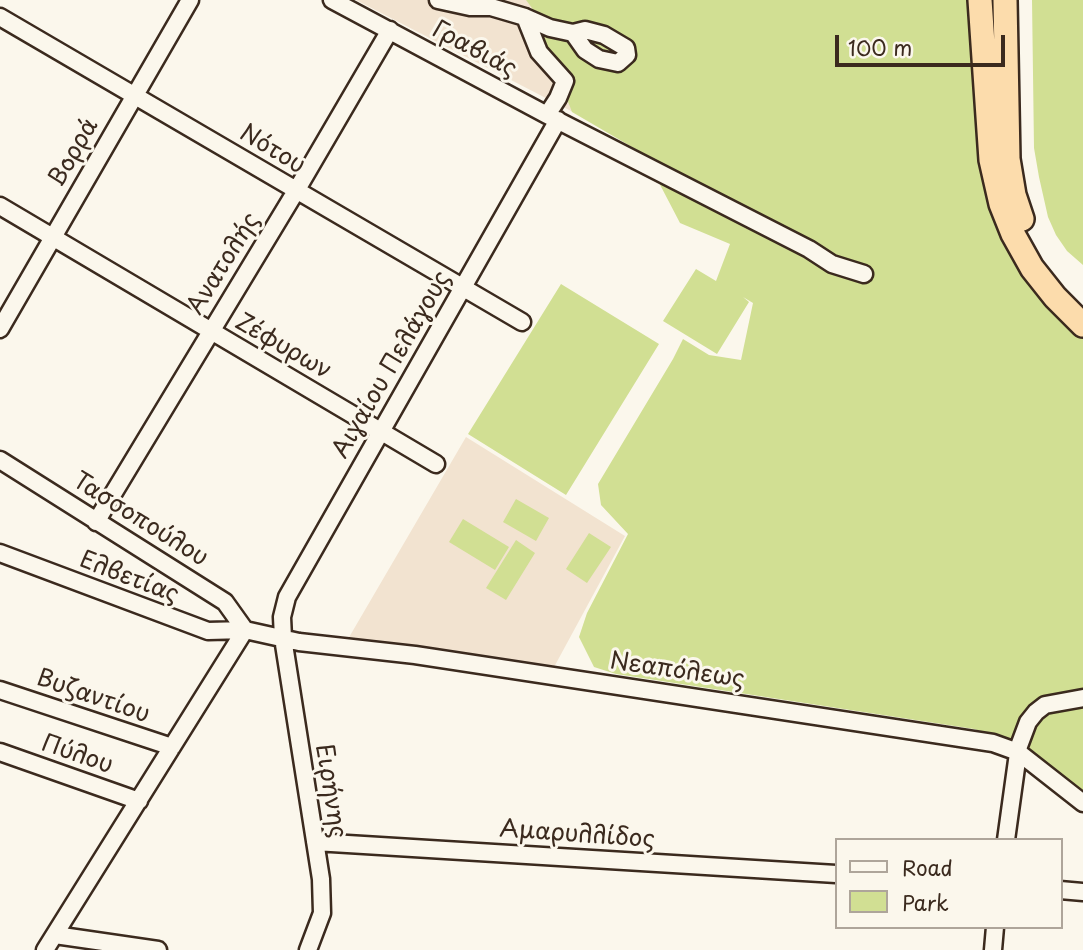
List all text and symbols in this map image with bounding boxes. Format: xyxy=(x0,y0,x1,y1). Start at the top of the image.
street label: Γραβιάς xyxy=(427,16,521,84)
scale bar xyxy=(838,21,1008,65)
text: 100 m xyxy=(848,31,912,63)
street label: Βορρά xyxy=(43,114,105,192)
street label: Νότου xyxy=(234,119,310,181)
street label: Ανατολής xyxy=(182,208,266,320)
street label: Αιγαίου Πελάγους xyxy=(327,266,457,464)
street label: Ζέφυρων xyxy=(230,308,336,386)
street label: Τασσοπούλου xyxy=(67,467,213,573)
street label: Ελβετίας xyxy=(75,546,183,610)
street label: Νεαπόλεως xyxy=(608,647,746,695)
street label: Βυζαντίου xyxy=(33,664,153,730)
street label: Πύλου xyxy=(38,729,116,781)
street label: Ειρήνης xyxy=(308,742,352,840)
street label: Αμαρυλλίδος xyxy=(498,815,656,855)
legend xyxy=(834,838,1062,929)
text: Road xyxy=(902,851,953,883)
text: Park xyxy=(902,886,949,918)

